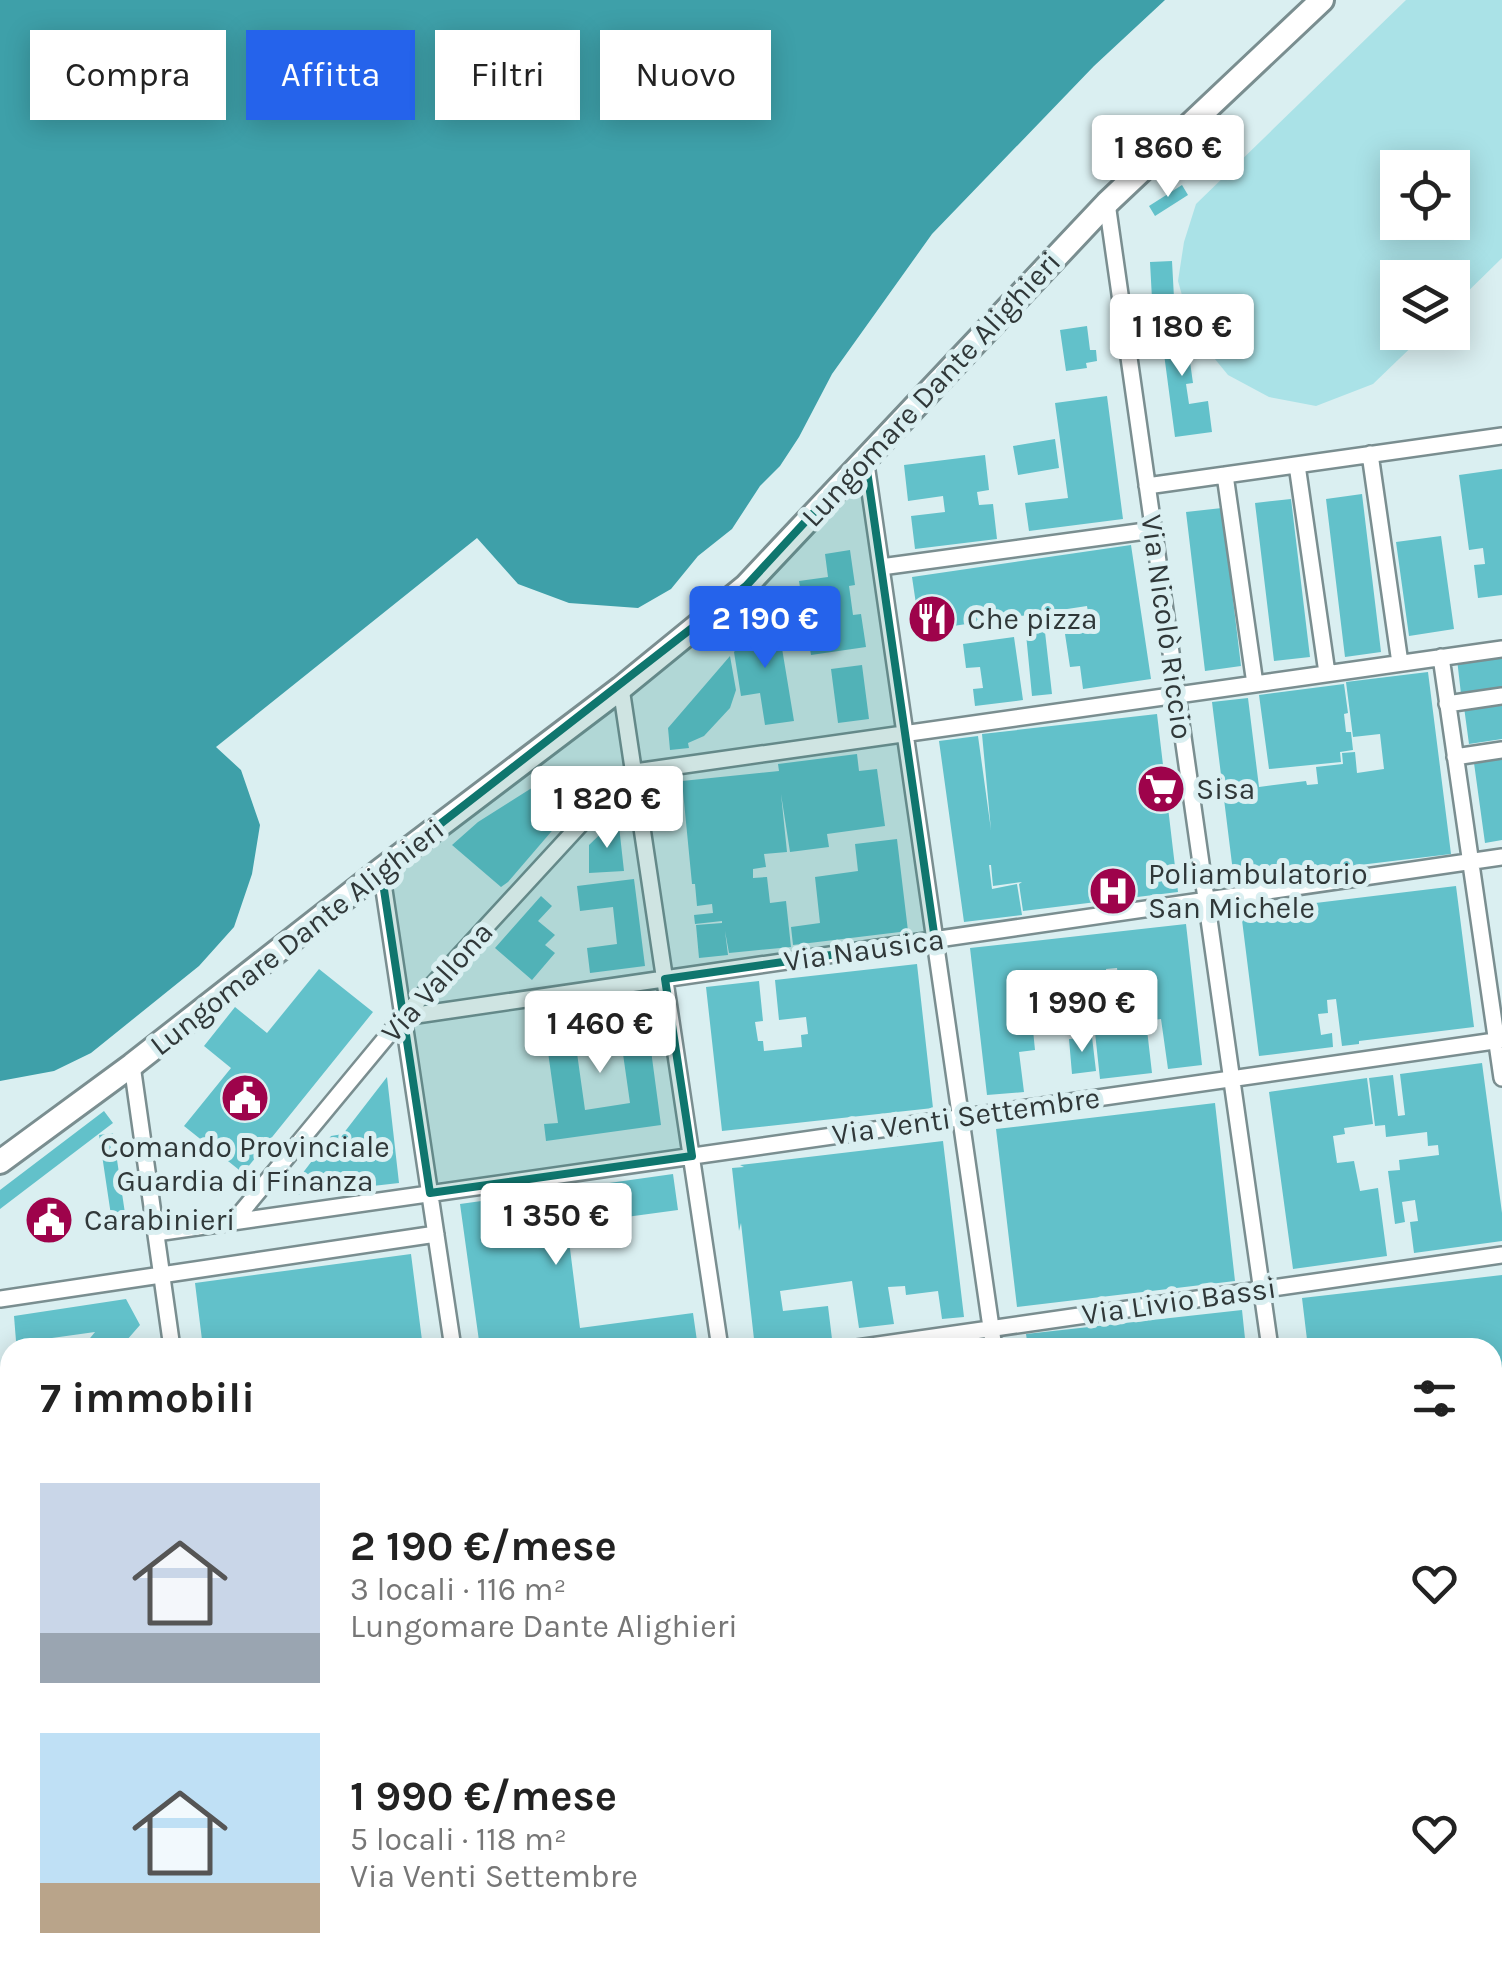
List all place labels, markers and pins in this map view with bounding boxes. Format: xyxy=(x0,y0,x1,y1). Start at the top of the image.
pin: 1 860 € xyxy=(1076,115,1260,200)
pin: 1 180 € xyxy=(1090,294,1274,379)
pin: 2 190 € xyxy=(673,586,857,671)
restaurant icon: Che pizza xyxy=(906,593,958,645)
place label: Che pizza xyxy=(967,601,1098,637)
supermarket icon: Sisa xyxy=(1135,763,1187,815)
pin: 1 820 € xyxy=(515,766,699,851)
place label: Sisa xyxy=(1196,771,1255,807)
place label: Poliambulatorio San Michele xyxy=(1148,856,1368,926)
hospital icon: Poliambulatorio San Michele xyxy=(1087,865,1139,917)
pin: 1 990 € xyxy=(990,970,1174,1055)
pin: 1 460 € xyxy=(508,991,692,1076)
public building icon: Comando Provinciale Guardia di Finanza xyxy=(219,1072,271,1124)
place label: Comando Provinciale Guardia di Finanza xyxy=(100,1129,390,1199)
pin: 1 350 € xyxy=(464,1183,648,1268)
public building icon: Carabinieri xyxy=(23,1194,75,1246)
place label: Carabinieri xyxy=(84,1202,235,1238)

